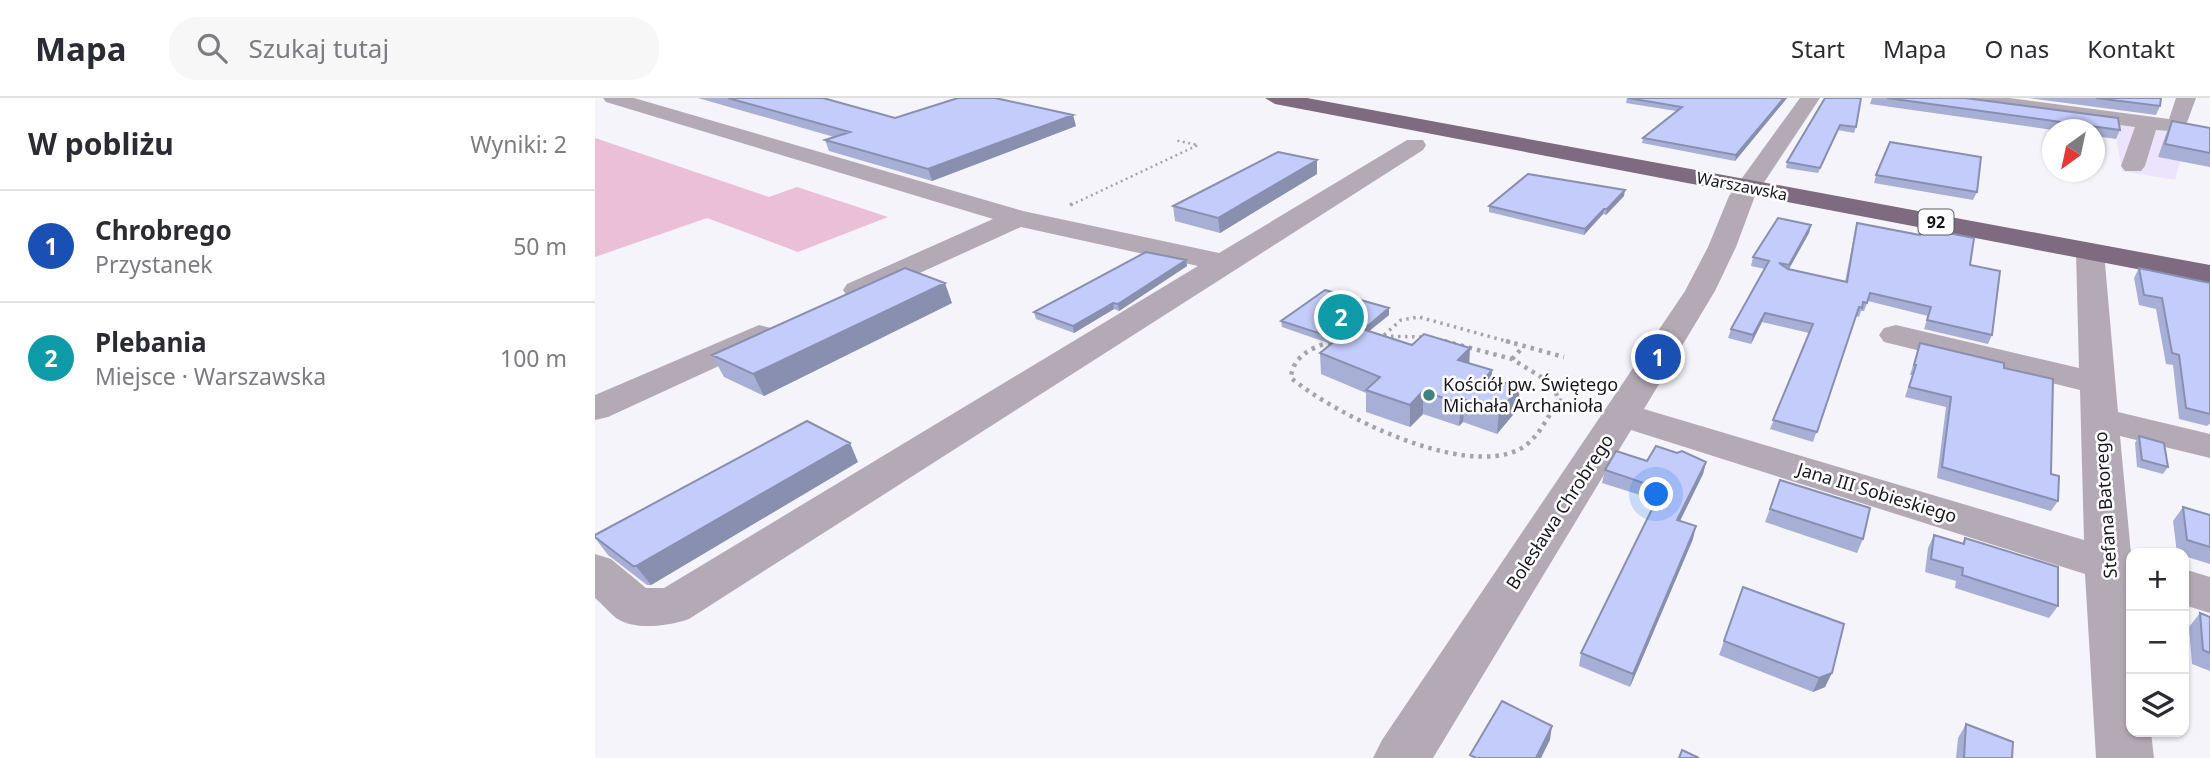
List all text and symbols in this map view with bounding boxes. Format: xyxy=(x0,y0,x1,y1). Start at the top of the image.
search box xyxy=(169,17,659,80)
text: Mapa xyxy=(35,26,127,71)
icon: search xyxy=(193,29,231,67)
text: Szukaj tutaj xyxy=(249,30,389,66)
text: Start xyxy=(1791,32,1845,65)
text: Mapa xyxy=(1883,32,1946,65)
text: O nas xyxy=(1984,32,2049,65)
text: Kontakt xyxy=(2087,32,2175,65)
north arrow xyxy=(2042,119,2105,182)
text: W pobliżu xyxy=(28,123,174,164)
text: Wyniki: 2 xyxy=(470,128,567,160)
street label: Warszawska xyxy=(1695,166,1789,206)
road number: 92 xyxy=(1919,210,1953,234)
text: Chrobrego xyxy=(95,212,232,248)
text: 1 xyxy=(44,230,58,262)
text: 50 m xyxy=(513,230,567,262)
text: Przystanek xyxy=(95,248,213,280)
pin: 2 xyxy=(1318,291,1364,343)
text: Plebania xyxy=(95,324,207,360)
pin: 1 xyxy=(1635,331,1681,383)
text: 2 xyxy=(44,342,58,374)
text: 100 m xyxy=(500,342,567,374)
text: Miejsce · Warszawska xyxy=(95,360,326,392)
place label: Kościół pw. Świętego Michała Archanioła xyxy=(1443,372,1618,417)
marker: Kościół pw. Świętego Michała Archanioła xyxy=(1421,387,1437,403)
street label: Bolesława Chrobrego xyxy=(1500,429,1618,594)
street label: Stefana Batorego xyxy=(2088,431,2122,579)
street label: Jana III Sobieskiego xyxy=(1793,456,1960,528)
your location xyxy=(1639,477,1673,511)
map controls xyxy=(2126,548,2189,737)
button: + xyxy=(2126,548,2189,611)
button: − xyxy=(2126,611,2189,674)
button: layers xyxy=(2126,674,2189,737)

